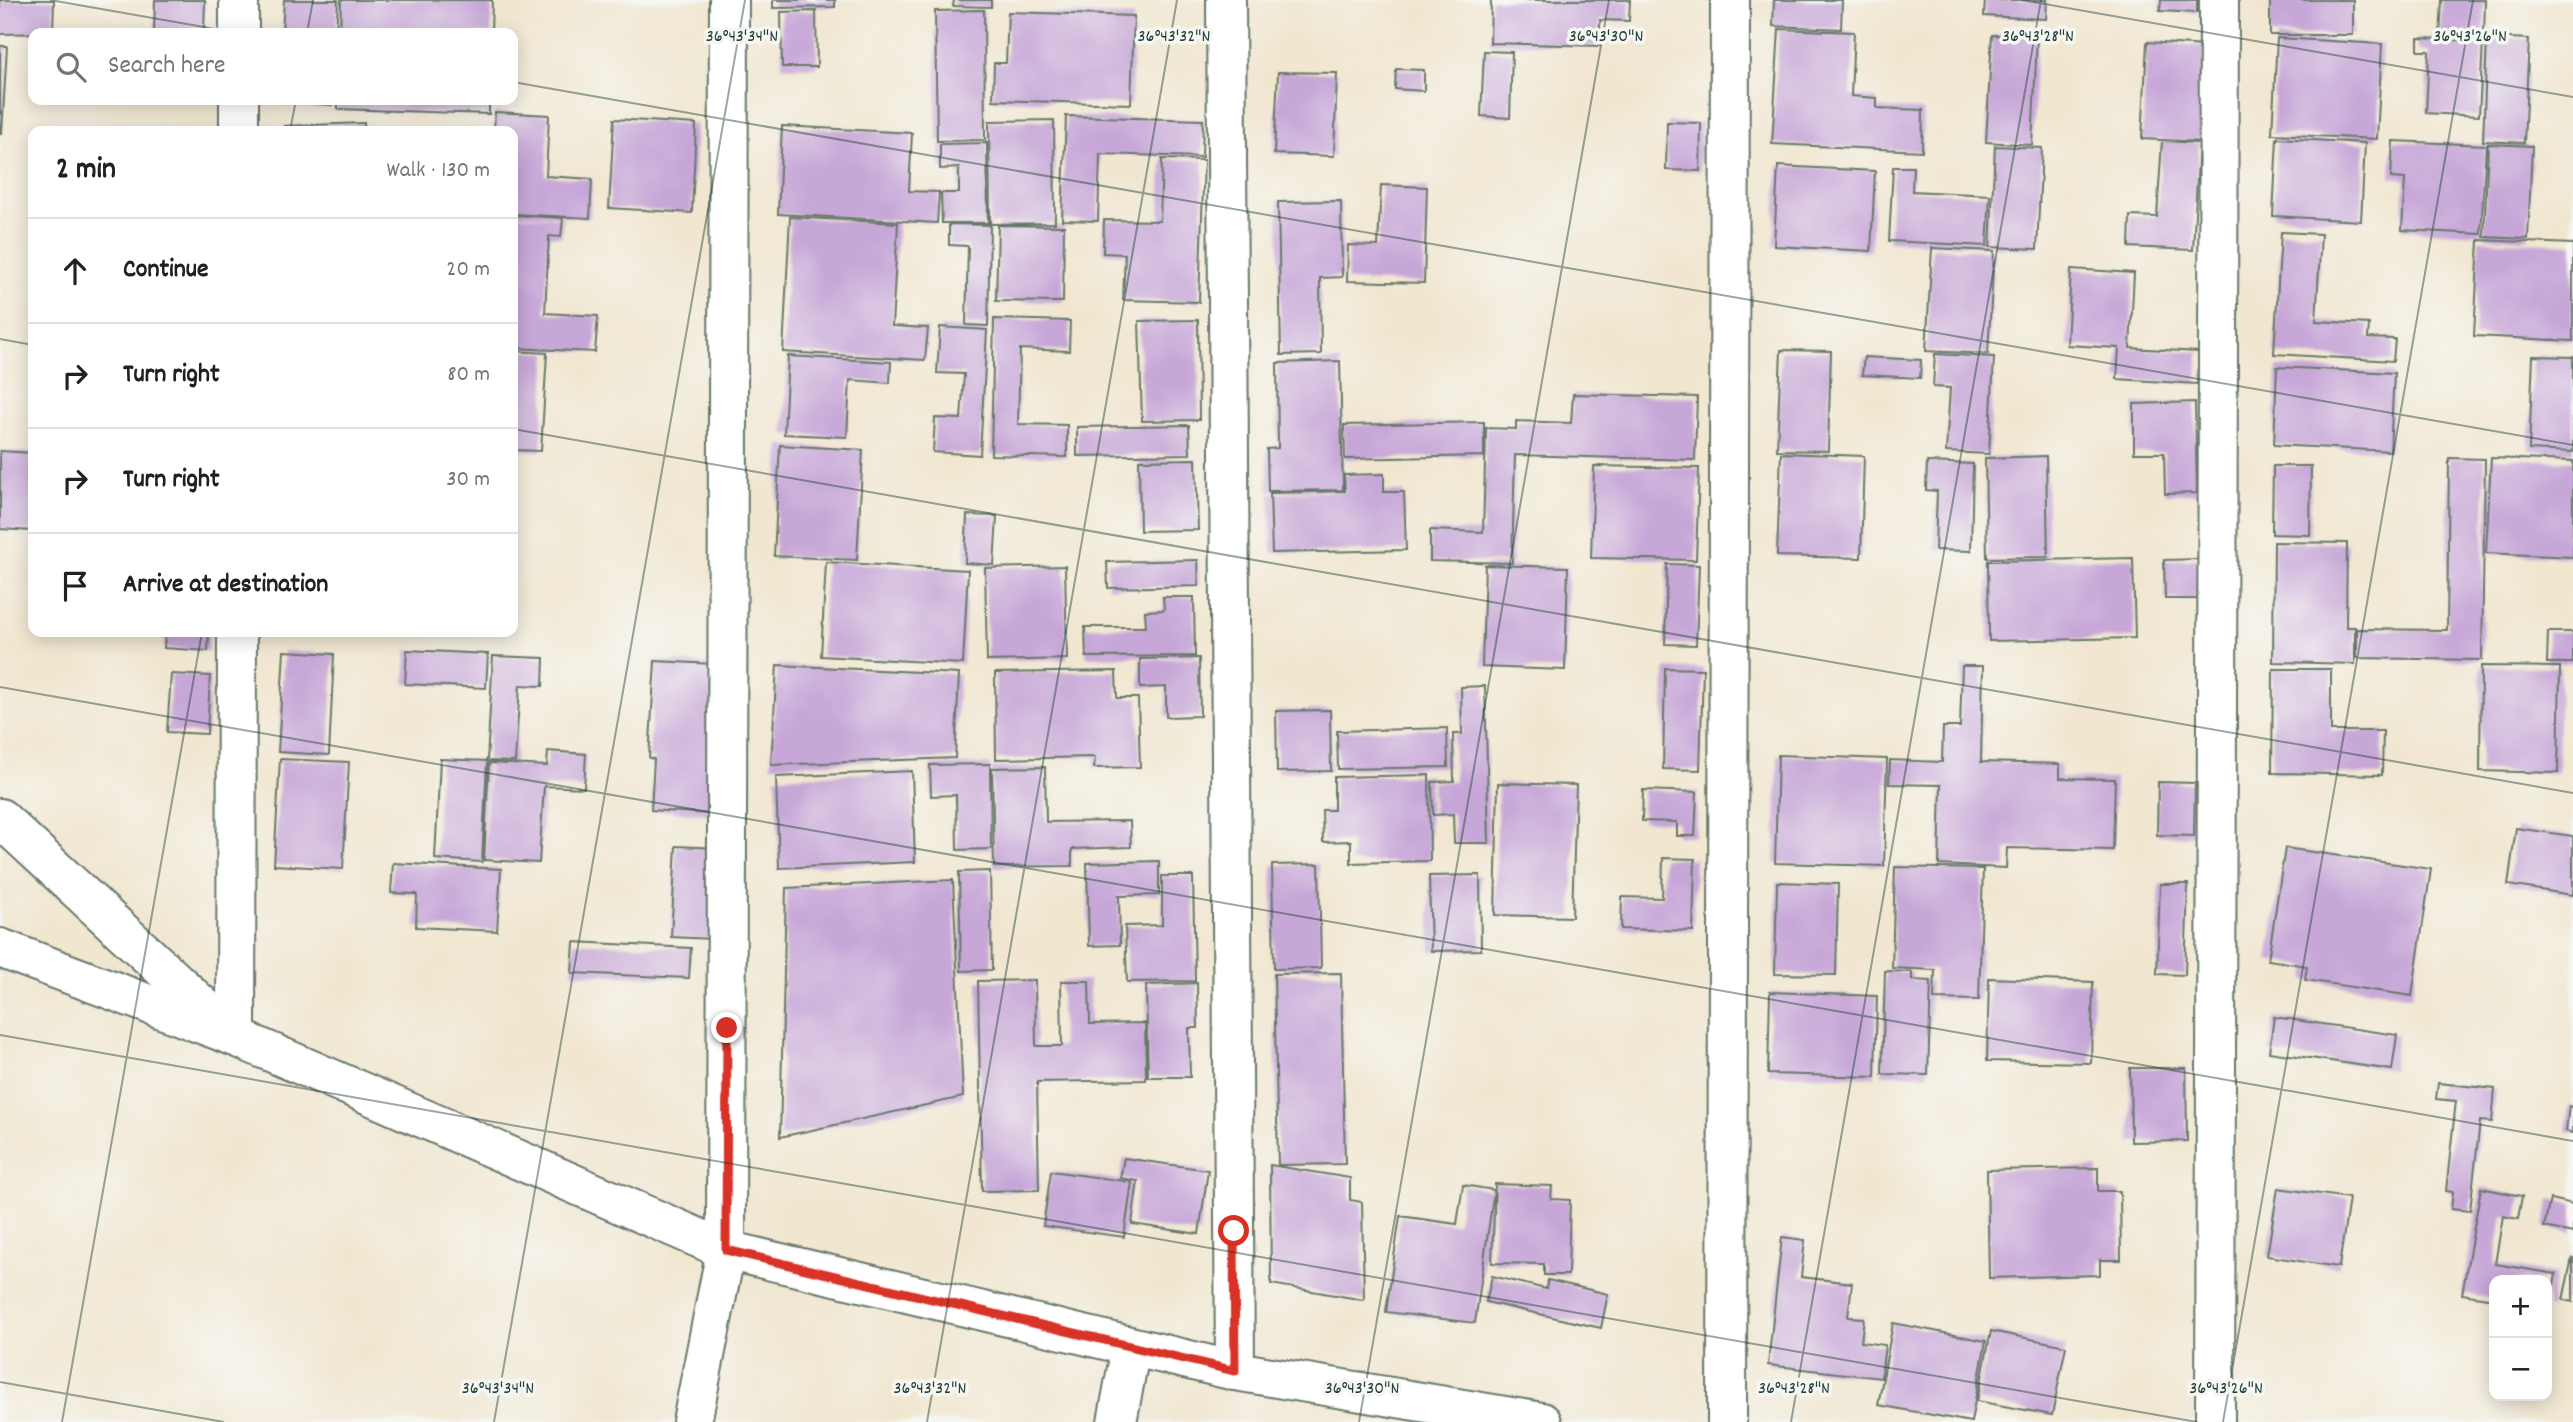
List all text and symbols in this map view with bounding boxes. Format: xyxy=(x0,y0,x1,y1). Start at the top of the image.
text: 36°43'34"N xyxy=(706,25,778,50)
text: 36°43'32"N xyxy=(1138,25,1210,50)
text: 36°43'30"N xyxy=(1569,25,1643,50)
text: 36°43'28"N xyxy=(2002,25,2074,50)
text: 36°43'26"N xyxy=(2433,25,2507,50)
search box xyxy=(28,28,518,105)
icon: search xyxy=(52,48,90,86)
text: Search here xyxy=(108,48,226,85)
text: 2 min xyxy=(56,150,116,193)
text: Walk · 130 m xyxy=(386,155,490,188)
icon: ahead xyxy=(56,252,94,290)
text: Continue xyxy=(123,252,208,289)
text: 20 m xyxy=(446,254,490,287)
icon: right xyxy=(56,357,94,395)
text: Turn right xyxy=(123,357,220,394)
text: 80 m xyxy=(447,359,490,392)
icon: right xyxy=(56,462,94,500)
text: Turn right xyxy=(123,462,220,499)
text: 30 m xyxy=(446,464,490,497)
icon: arrive xyxy=(56,567,94,605)
text: Arrive at destination xyxy=(123,567,328,604)
route end xyxy=(711,1012,742,1043)
route start xyxy=(1218,1215,1249,1246)
map controls xyxy=(2489,1275,2552,1401)
button: + xyxy=(2489,1275,2552,1338)
button: − xyxy=(2489,1338,2552,1401)
text: 36°43'34"N xyxy=(462,1377,534,1402)
text: 36°43'32"N xyxy=(894,1377,966,1402)
text: 36°43'30"N xyxy=(1325,1377,1399,1402)
text: 36°43'28"N xyxy=(1758,1377,1830,1402)
text: 36°43'26"N xyxy=(2189,1377,2263,1402)

